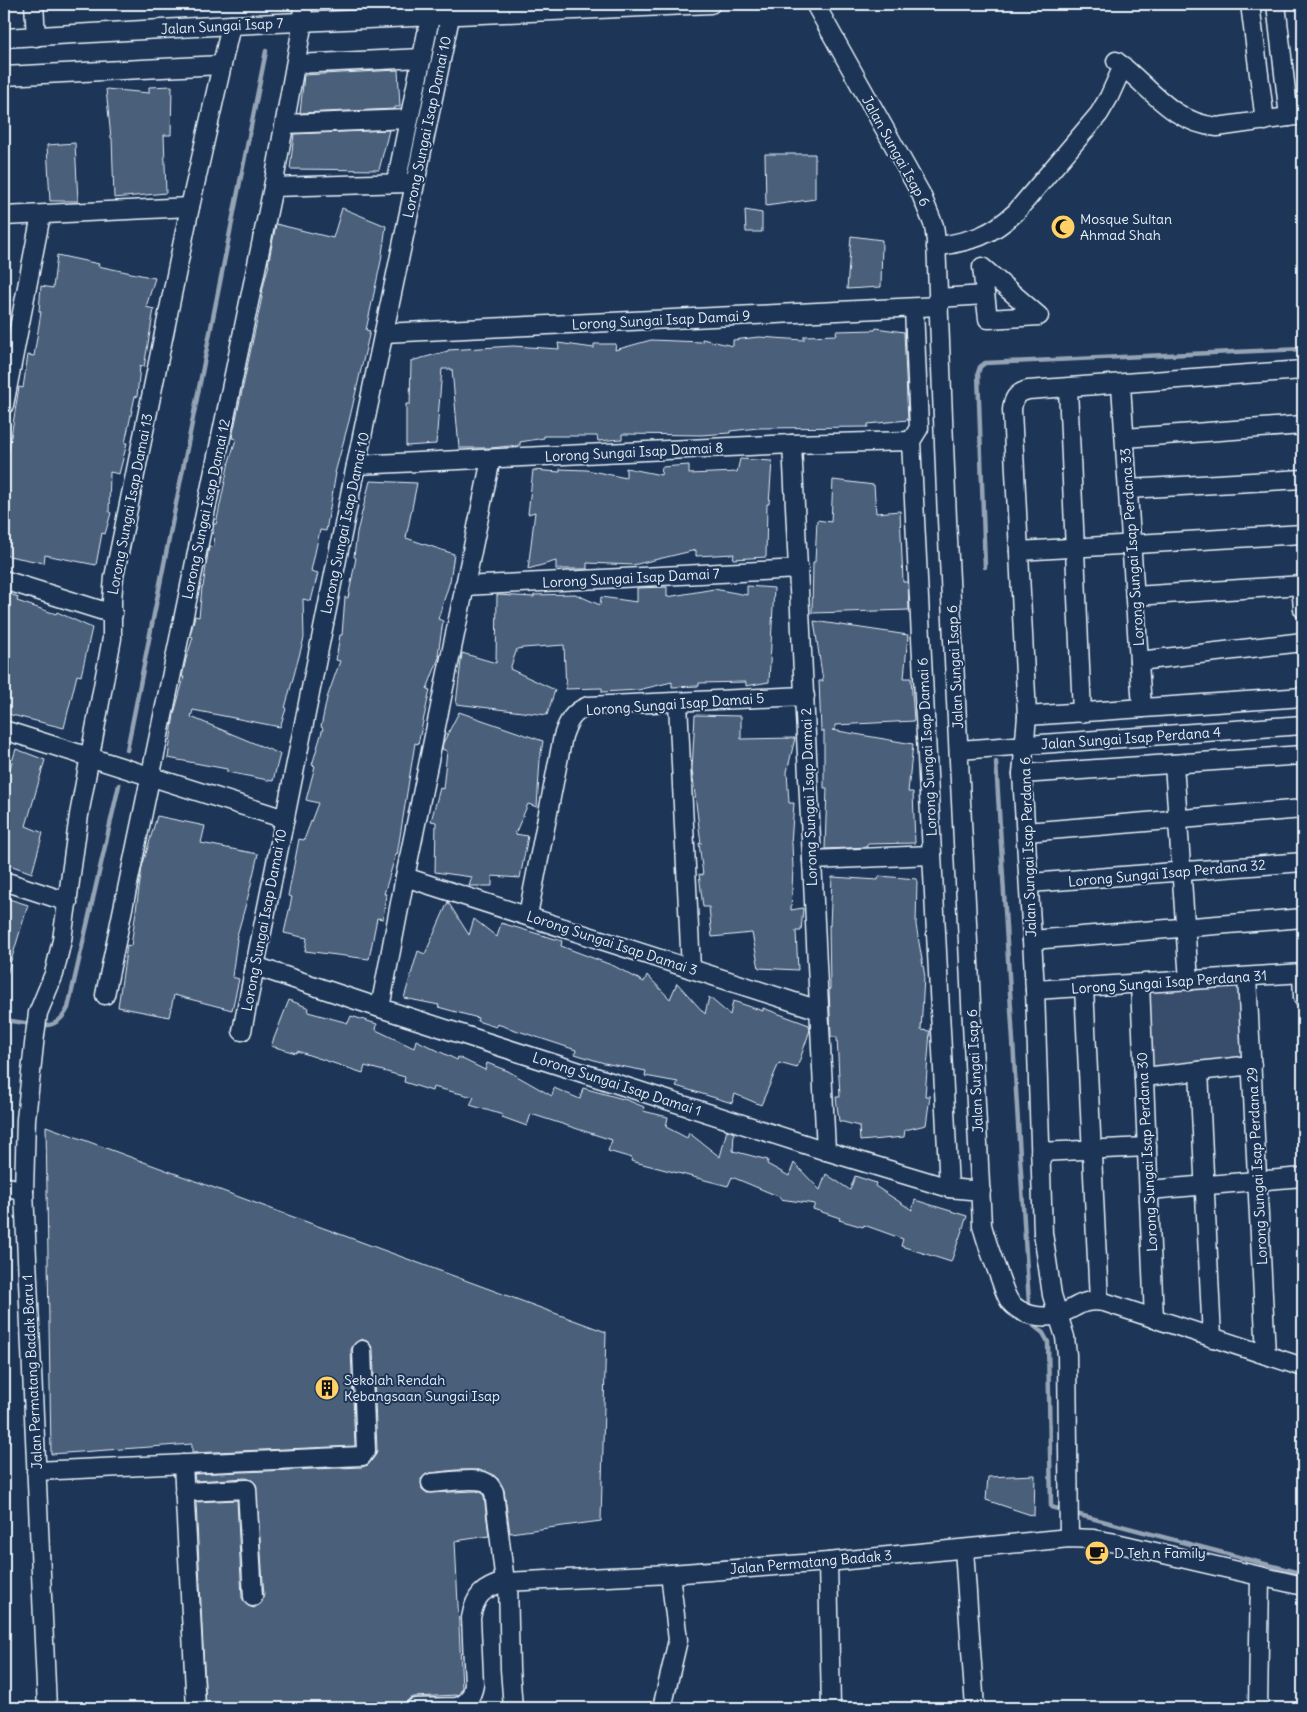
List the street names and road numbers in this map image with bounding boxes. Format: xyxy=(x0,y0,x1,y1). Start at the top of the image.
street label: Jalan Sungai Isap 7 xyxy=(160,14,284,38)
street label: Lorong Sungai Isap Damai 10 xyxy=(399,34,455,220)
street label: Jalan Sungai Isap 6 xyxy=(858,92,934,210)
street label: Lorong Sungai Isap Damai 9 xyxy=(571,306,751,334)
street label: Lorong Sungai Isap Damai 13 xyxy=(104,412,156,596)
street label: Lorong Sungai Isap Damai 12 xyxy=(178,417,234,601)
street label: Lorong Sungai Isap Damai 10 xyxy=(317,430,373,616)
street label: Lorong Sungai Isap Damai 8 xyxy=(544,438,724,466)
street label: Lorong Sungai Isap Perdana 33 xyxy=(1116,447,1148,647)
street label: Lorong Sungai Isap Damai 7 xyxy=(542,564,720,592)
street label: Jalan Sungai Isap 6 xyxy=(943,605,967,729)
street label: Lorong Sungai Isap Damai 6 xyxy=(913,657,941,837)
street label: Lorong Sungai Isap Damai 5 xyxy=(585,689,765,719)
street label: Lorong Sungai Isap Damai 2 xyxy=(797,707,821,887)
street label: Jalan Sungai Isap Perdana 4 xyxy=(1040,723,1222,753)
street label: Jalan Sungai Isap Perdana 6 xyxy=(1016,756,1040,938)
street label: Lorong Sungai Isap Damai 10 xyxy=(237,827,291,1013)
street label: Lorong Sungai Isap Perdana 32 xyxy=(1067,855,1267,891)
street label: Lorong Sungai Isap Damai 3 xyxy=(524,907,700,979)
street label: Lorong Sungai Isap Perdana 31 xyxy=(1071,966,1267,998)
street label: Jalan Sungai Isap 6 xyxy=(963,1009,987,1133)
street label: Lorong Sungai Isap Damai 1 xyxy=(530,1048,704,1120)
street label: Lorong Sungai Isap Perdana 30 xyxy=(1133,1052,1161,1252)
street label: Lorong Sungai Isap Perdana 29 xyxy=(1243,1066,1271,1266)
street label: Jalan Permatang Badak Baru 1 xyxy=(18,1274,46,1470)
street label: Jalan Permatang Badak 3 xyxy=(729,1546,893,1578)

